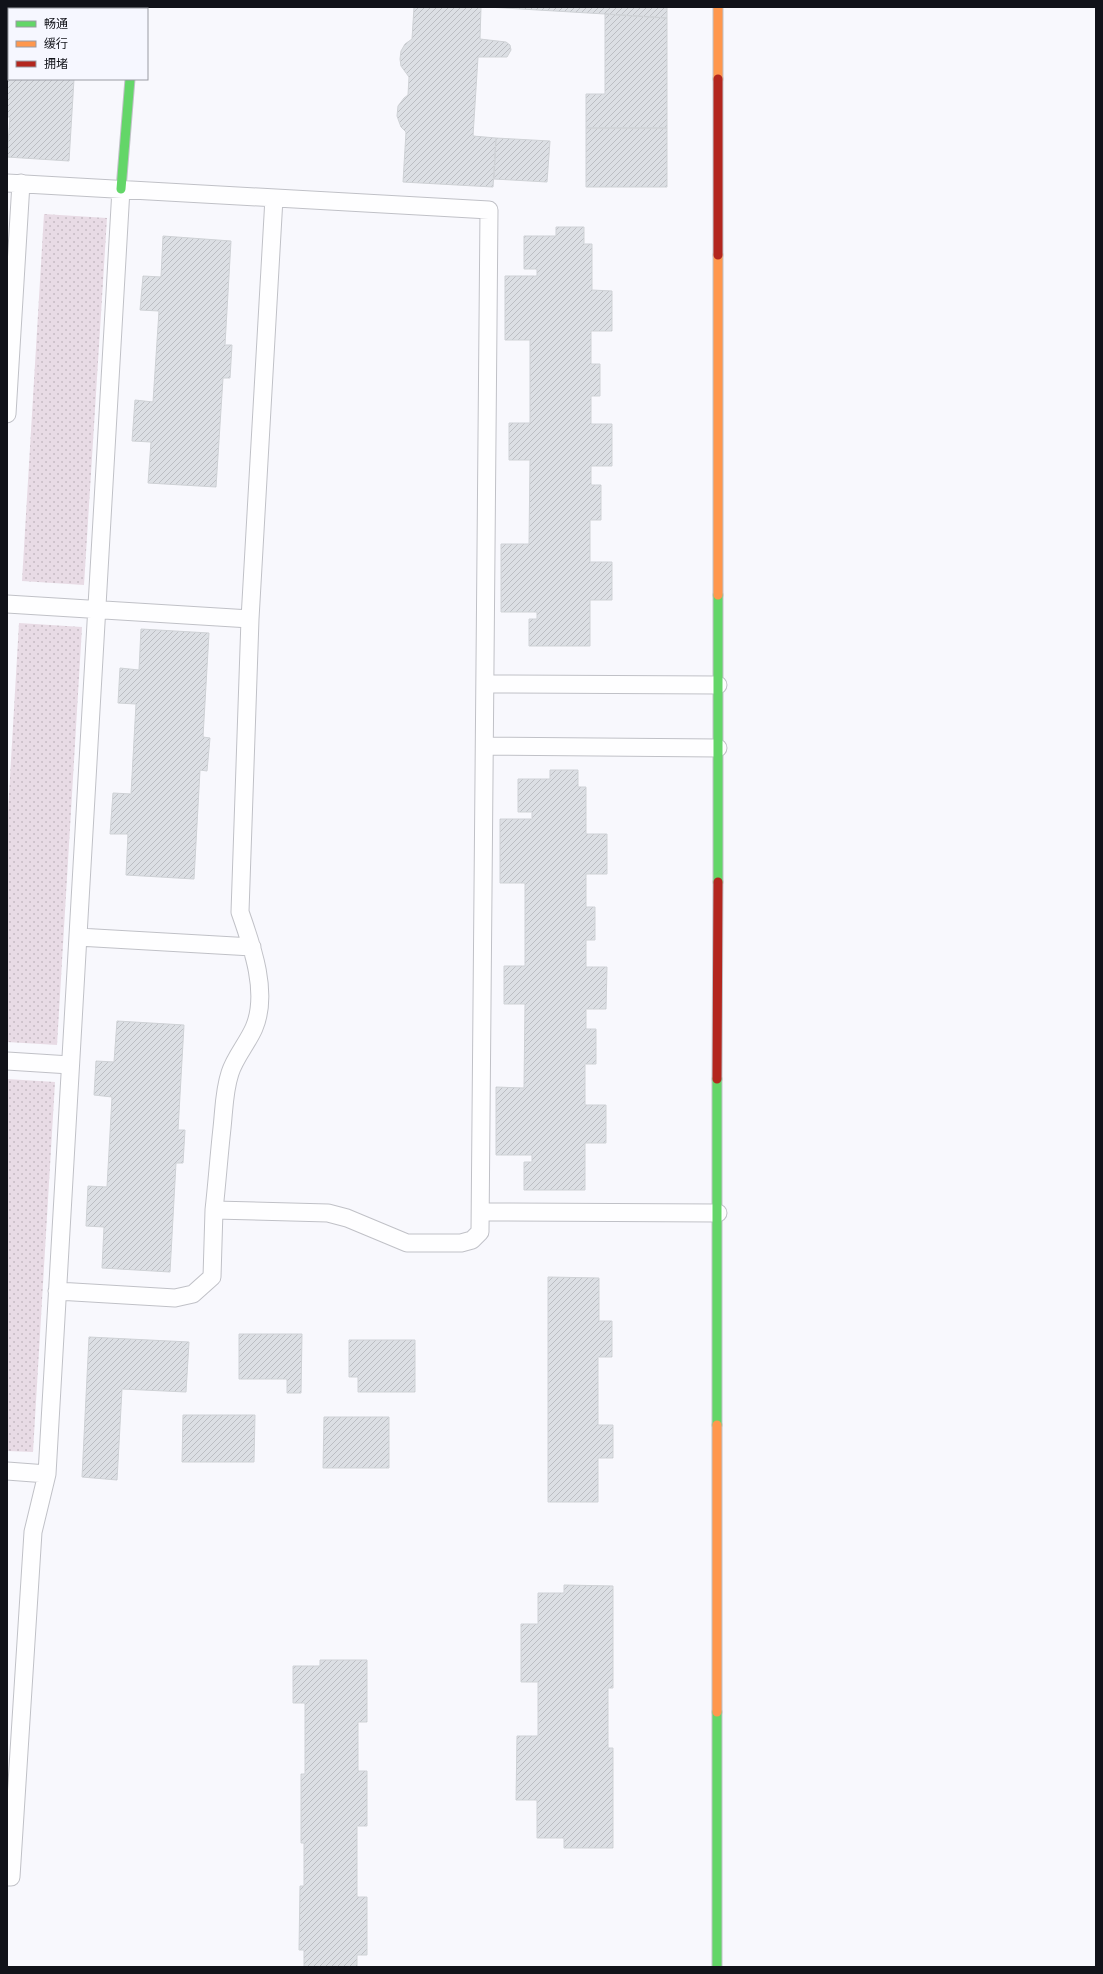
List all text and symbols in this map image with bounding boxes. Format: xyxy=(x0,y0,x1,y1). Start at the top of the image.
legend xyxy=(8,8,148,80)
text: 畅通 xyxy=(44,17,68,31)
text: 缓行 xyxy=(44,37,68,51)
text: 拥堵 xyxy=(44,57,68,71)

